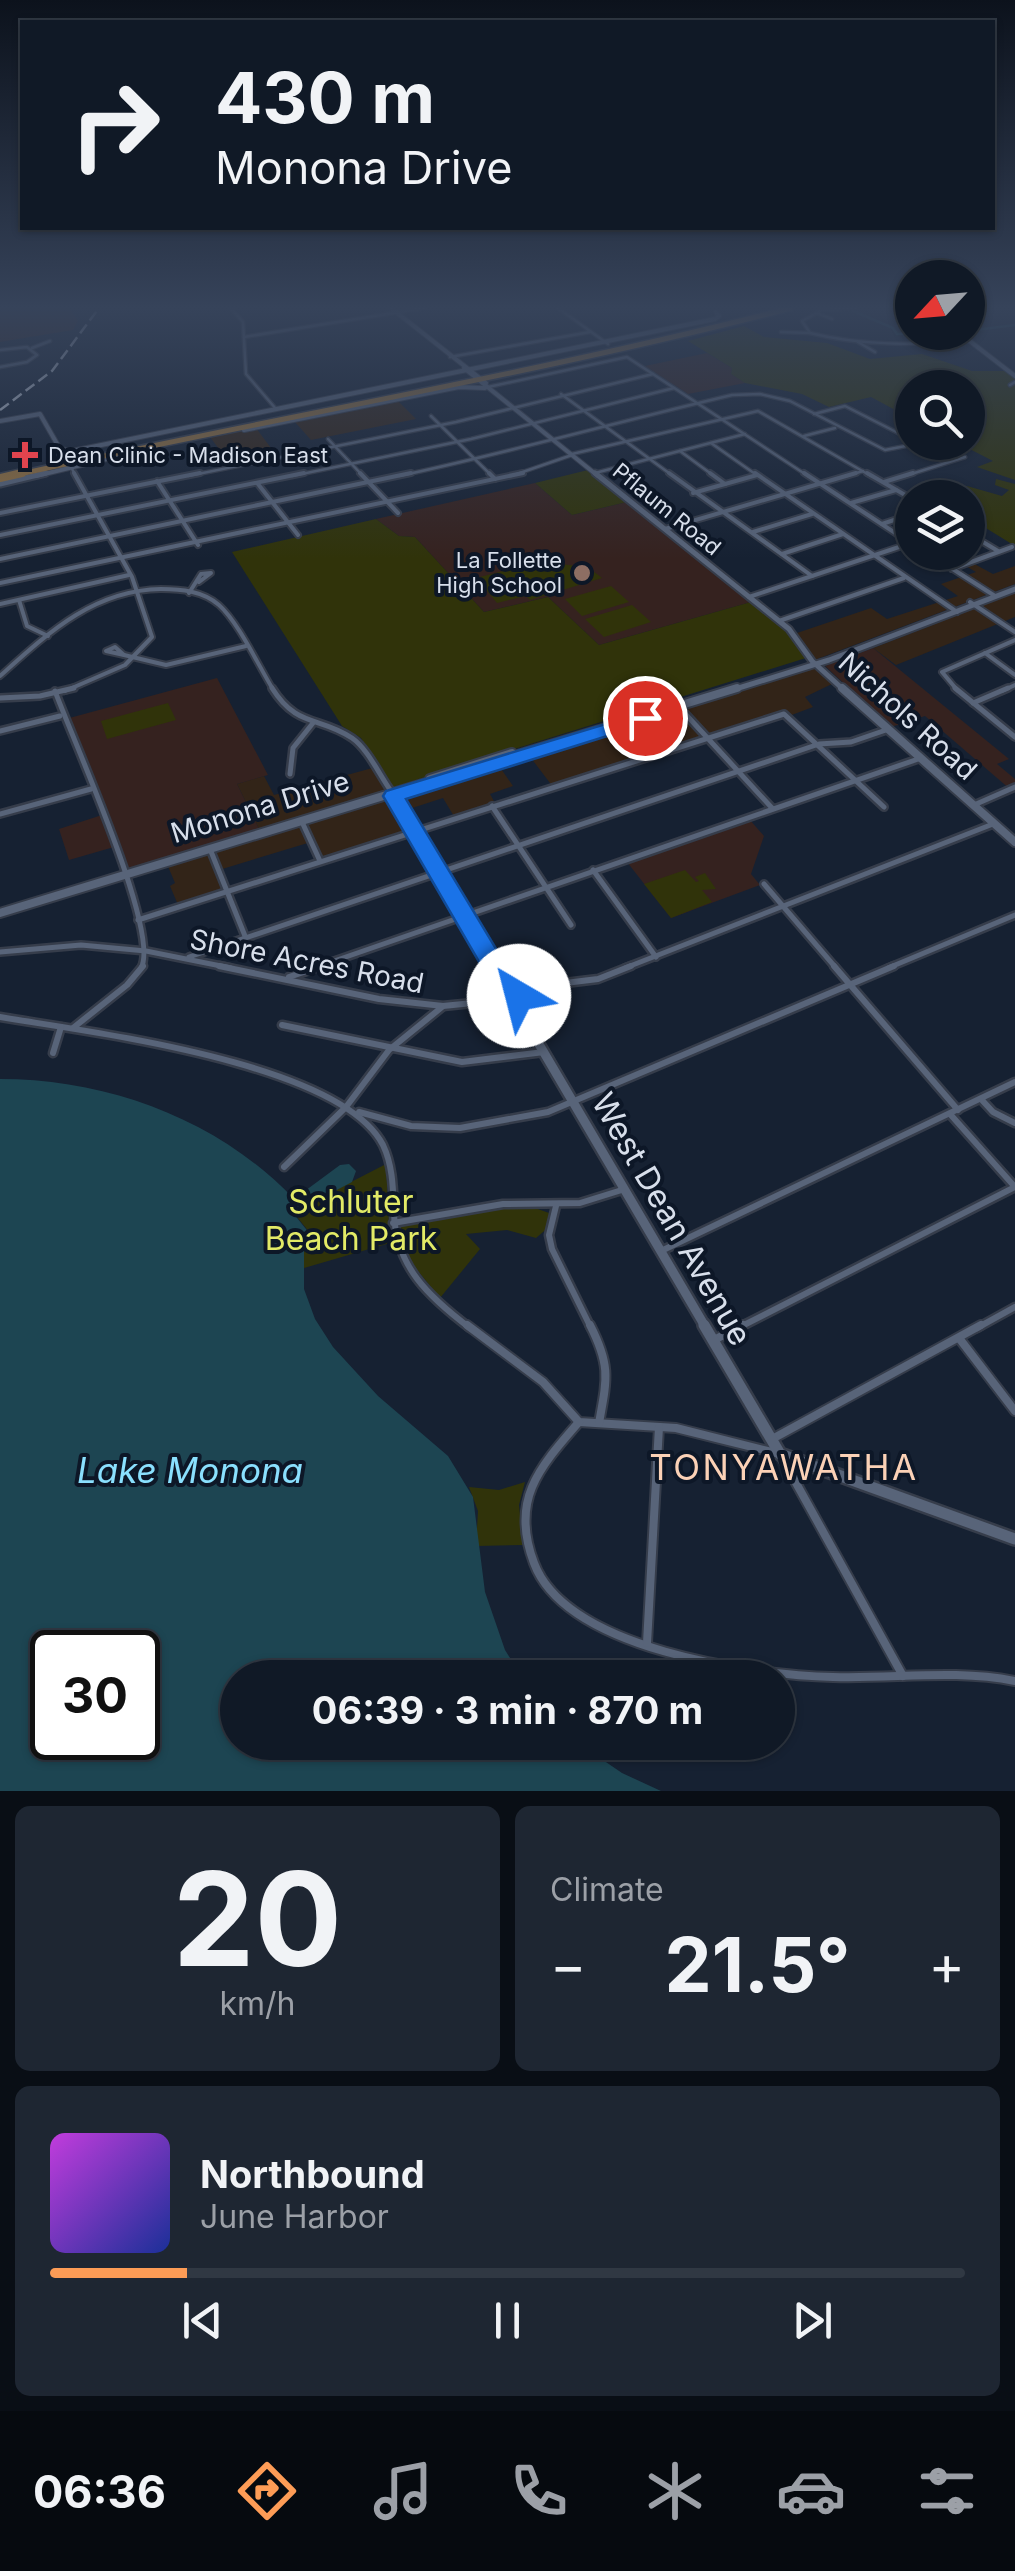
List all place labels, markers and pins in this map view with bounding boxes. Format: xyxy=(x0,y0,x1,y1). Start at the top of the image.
marker: Dean Clinic - Madison East xyxy=(12,442,38,468)
place label: Dean Clinic - Madison East xyxy=(48,442,328,468)
place label: La Follette High School xyxy=(436,547,562,598)
marker: La Follette High School xyxy=(571,562,593,584)
pin xyxy=(603,676,688,761)

